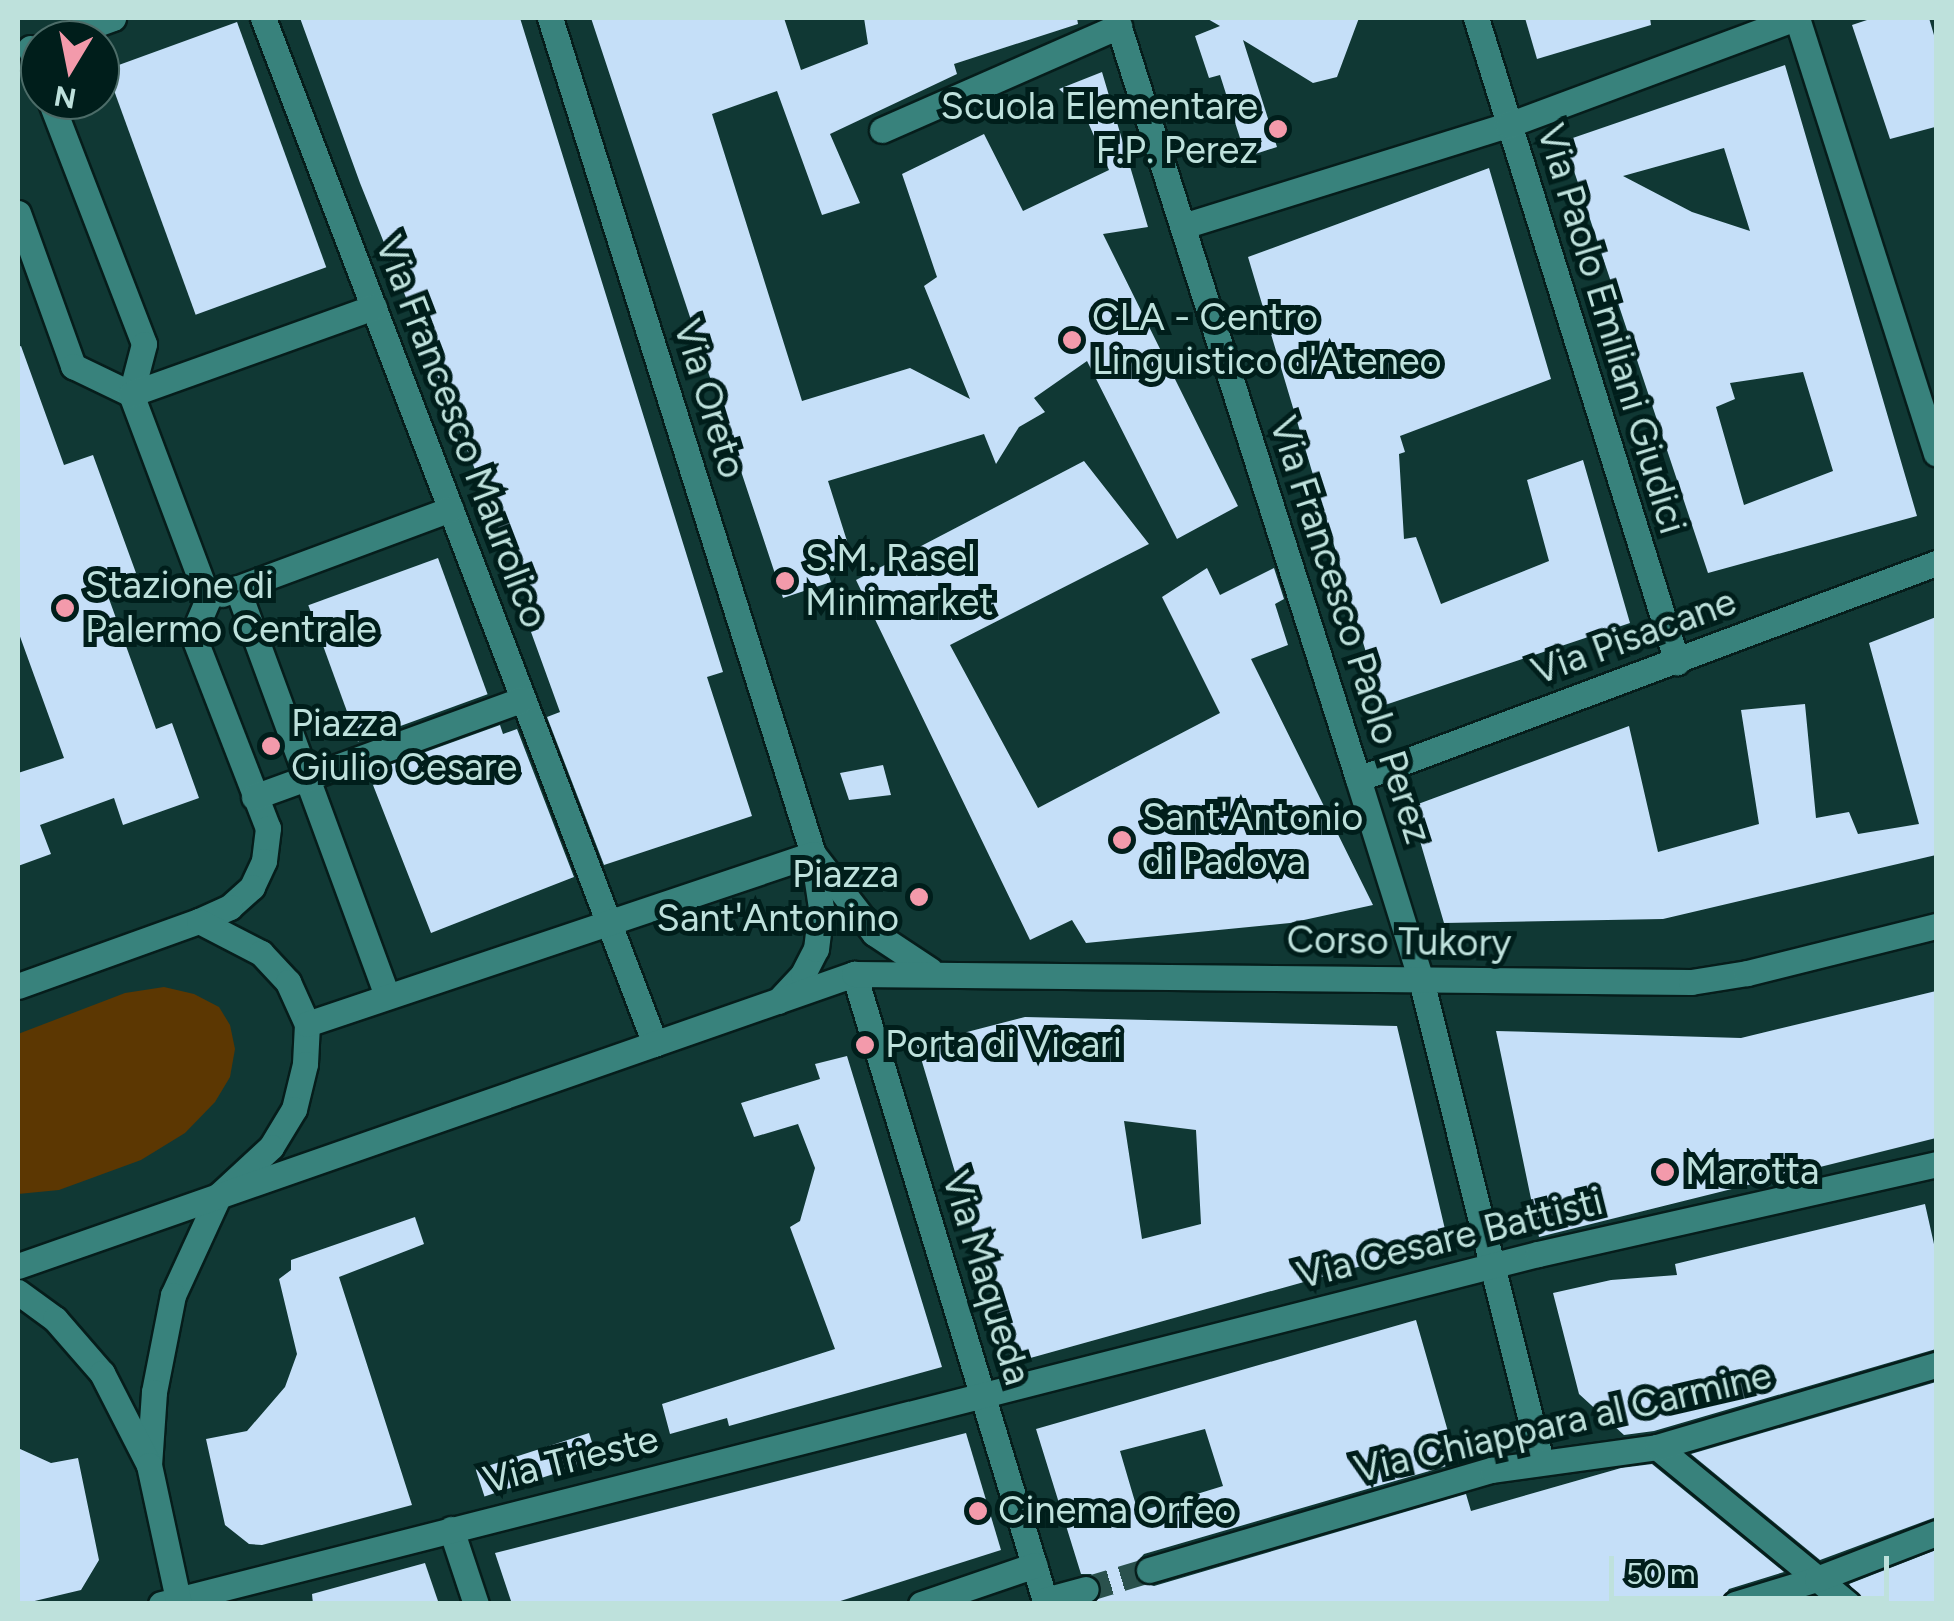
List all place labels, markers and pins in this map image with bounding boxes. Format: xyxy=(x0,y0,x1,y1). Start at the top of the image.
place label: Scuola Elementare F.P. Perez xyxy=(941,84,1258,173)
marker: Scuola Elementare F.P. Perez xyxy=(1267,118,1289,140)
place label: CLA - Centro Linguistico d'Ateneo xyxy=(1092,295,1442,384)
marker: CLA - Centro Linguistico d'Ateneo xyxy=(1061,329,1083,351)
place label: S.M. Rasel Minimarket xyxy=(805,536,994,626)
place label: Stazione di Palermo Centrale xyxy=(85,563,377,652)
marker: S.M. Rasel Minimarket xyxy=(774,570,796,592)
marker: Stazione di Palermo Centrale xyxy=(54,597,76,619)
place label: Piazza Giulio Cesare xyxy=(291,701,517,791)
marker: Piazza Giulio Cesare xyxy=(260,735,282,757)
place label: Sant'Antonio di Padova xyxy=(1142,795,1363,884)
marker: Sant'Antonio di Padova xyxy=(1111,829,1133,851)
place label: Piazza Sant'Antonino xyxy=(657,852,899,942)
marker: Piazza Sant'Antonino xyxy=(908,886,930,908)
place label: Porta di Vicari xyxy=(885,1022,1122,1068)
marker: Porta di Vicari xyxy=(854,1034,876,1056)
place label: Marotta xyxy=(1685,1149,1819,1195)
marker: Marotta xyxy=(1654,1161,1676,1183)
place label: Cinema Orfeo xyxy=(998,1488,1236,1534)
marker: Cinema Orfeo xyxy=(967,1500,989,1522)

